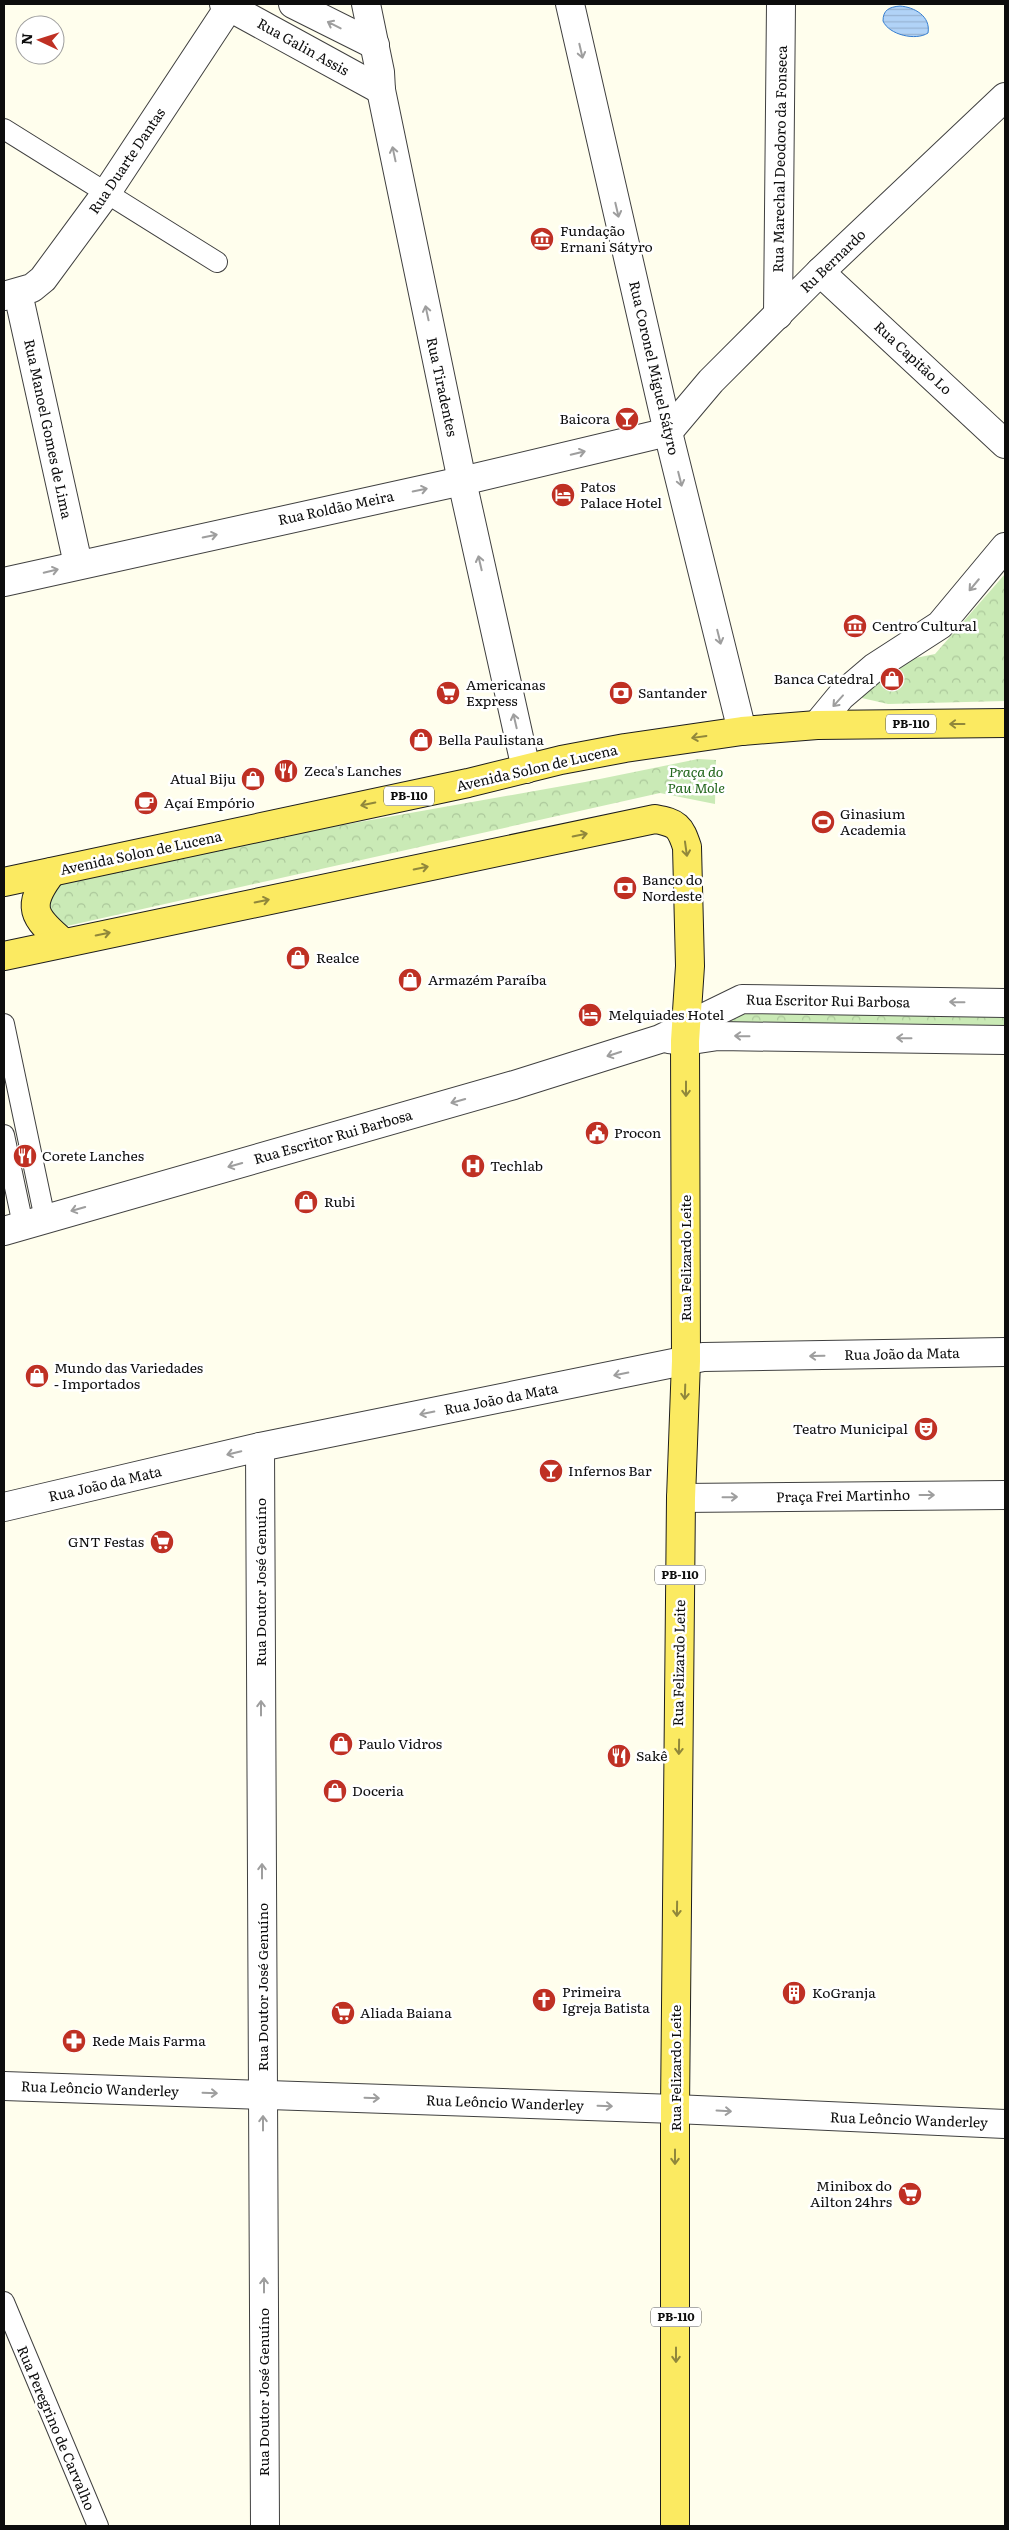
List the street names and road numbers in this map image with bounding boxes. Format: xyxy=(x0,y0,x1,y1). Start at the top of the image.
street label: Rua Galin Assis xyxy=(254,13,353,80)
street label: Rua Marechal Deodoro da Fonseca xyxy=(767,45,791,273)
street label: Rua Duarte Dantas xyxy=(83,103,169,218)
street label: Ru Bernardo xyxy=(795,224,869,297)
street label: Rua Coronel Miguel Sátyro xyxy=(625,279,685,457)
street label: Rua Capitão Lo xyxy=(870,316,957,399)
street label: Rua Tiradentes xyxy=(423,335,463,438)
street label: Rua Manoel Gomes de Lima xyxy=(20,337,78,521)
street label: Rua Roldão Meira xyxy=(276,485,396,529)
road number: PB-110 xyxy=(886,714,936,734)
street label: Avenida Solon de Lucena xyxy=(454,739,620,795)
road number: PB-110 xyxy=(384,786,434,806)
street label: Avenida Solon de Lucena xyxy=(58,825,224,879)
street label: Rua Escritor Rui Barbosa xyxy=(746,989,911,1011)
street label: Rua Escritor Rui Barbosa xyxy=(251,1104,415,1168)
street label: Rua Felizardo Leite xyxy=(675,1195,695,1321)
street label: Rua João da Mata xyxy=(844,1342,960,1364)
street label: Rua João da Mata xyxy=(442,1377,560,1419)
street label: Rua João da Mata xyxy=(46,1460,164,1506)
street label: Praça Frei Martinho xyxy=(776,1484,910,1506)
street label: Rua Doutor José Genuíno xyxy=(250,1498,270,1666)
road number: PB-110 xyxy=(655,1566,705,1584)
street label: Rua Felizardo Leite xyxy=(667,1600,689,1726)
street label: Rua Doutor José Genuíno xyxy=(252,1903,272,2071)
street label: Rua Felizardo Leite xyxy=(665,2005,685,2131)
street label: Rua Leôncio Wanderley xyxy=(21,2075,180,2101)
street label: Rua Leôncio Wanderley xyxy=(426,2089,585,2115)
street label: Rua Leôncio Wanderley xyxy=(830,2106,989,2132)
street label: Rua Doutor José Genuíno xyxy=(253,2308,273,2476)
road number: PB-110 xyxy=(651,2308,701,2326)
street label: Rua Peregrino de Carvalho xyxy=(13,2342,101,2513)

